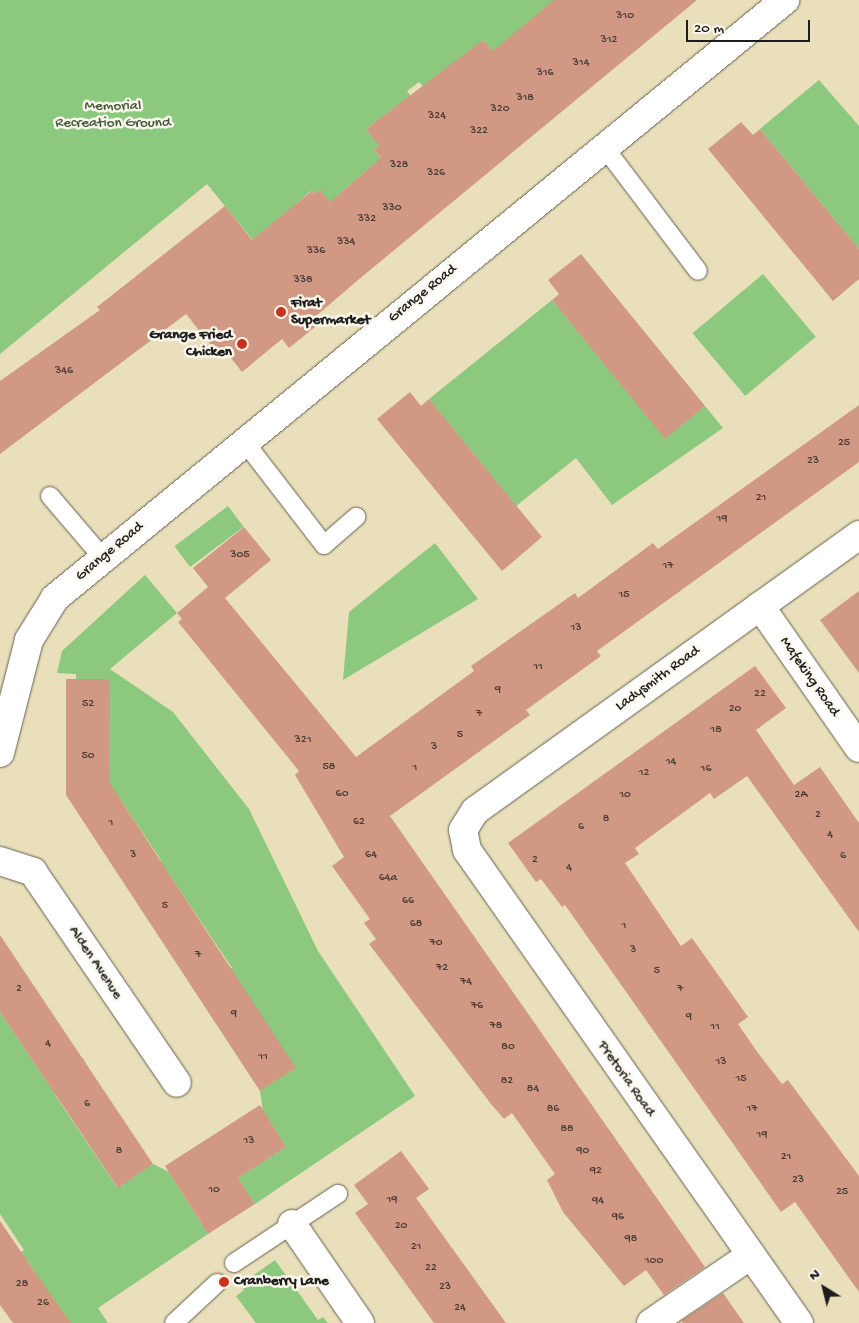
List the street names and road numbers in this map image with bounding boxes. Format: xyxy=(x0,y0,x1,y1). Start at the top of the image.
street label: Grange Road xyxy=(385,261,461,327)
street label: Grange Road xyxy=(72,518,148,586)
street label: Mafeking Road xyxy=(775,634,843,720)
street label: Ladysmith Road xyxy=(612,642,704,716)
street label: Alden Avenue xyxy=(64,923,126,1003)
street label: Pretoria Road xyxy=(593,1038,659,1120)

